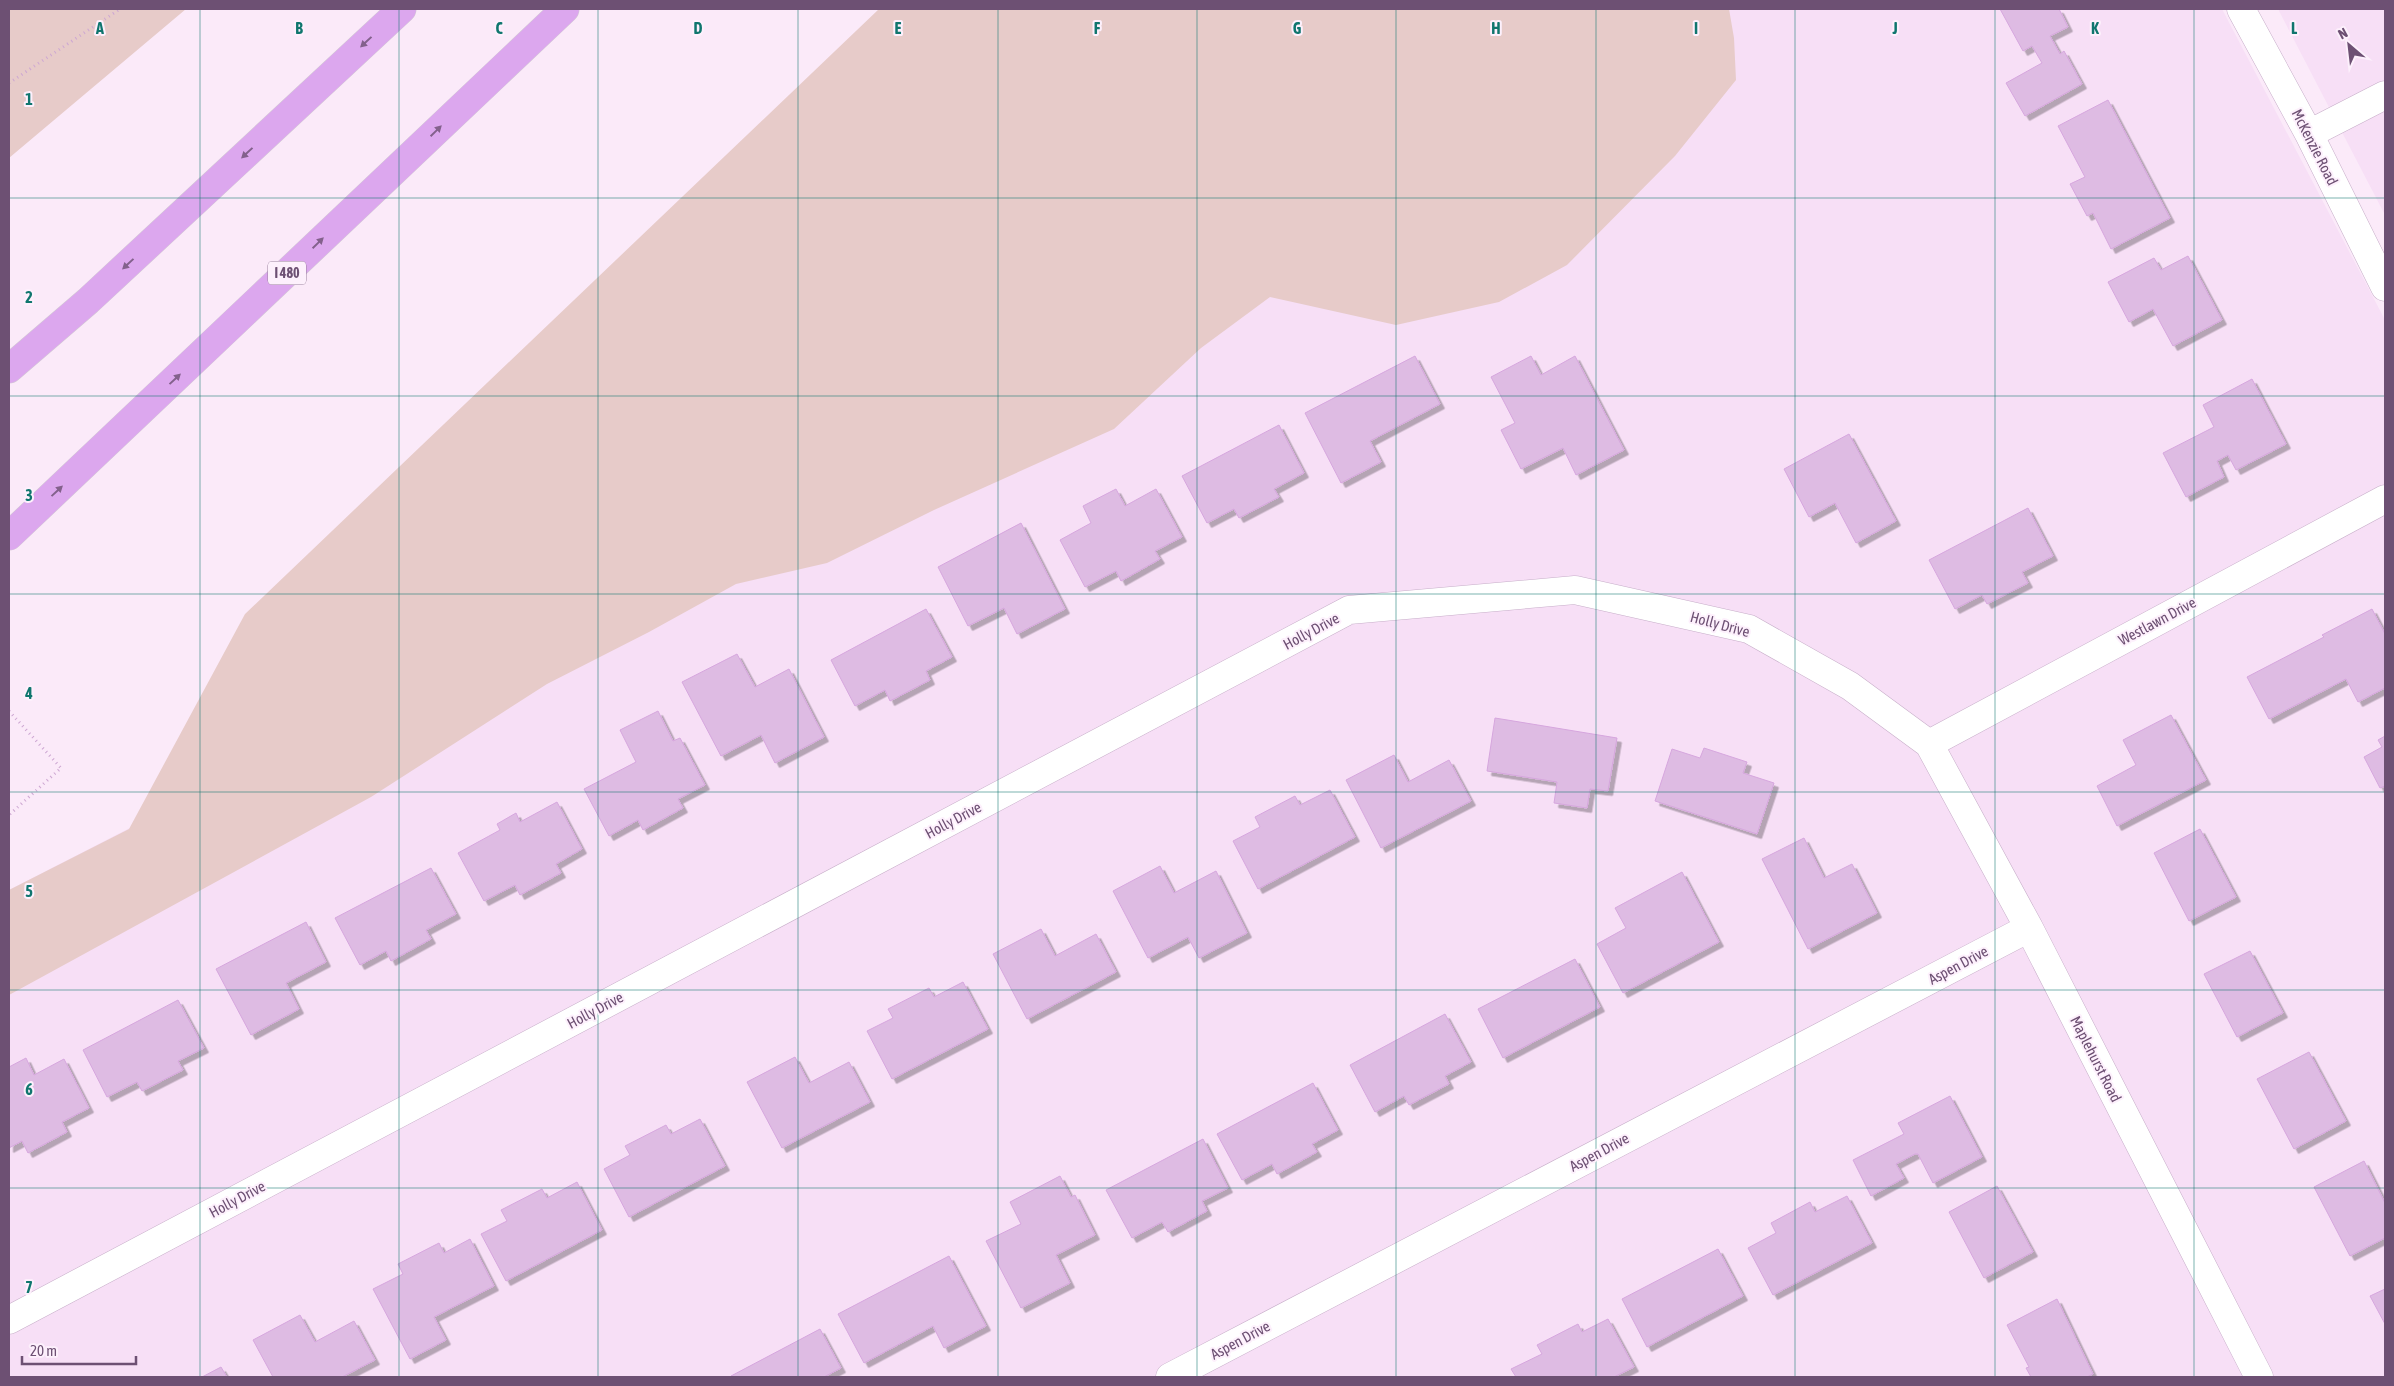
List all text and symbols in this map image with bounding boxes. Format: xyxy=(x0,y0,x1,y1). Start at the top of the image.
text: A xyxy=(95,19,104,37)
text: B xyxy=(295,19,303,37)
text: C xyxy=(495,19,503,37)
text: D xyxy=(694,19,703,37)
text: E xyxy=(895,19,902,37)
text: F xyxy=(1094,19,1101,37)
text: G xyxy=(1293,19,1302,37)
text: H xyxy=(1491,19,1501,37)
text: I xyxy=(1694,19,1698,37)
text: J xyxy=(1891,19,1898,37)
text: K xyxy=(2091,19,2099,37)
text: L xyxy=(2291,19,2298,37)
north arrow xyxy=(2324,20,2374,70)
text: N xyxy=(2335,25,2350,43)
one-way arrow xyxy=(361,36,373,48)
text: 1 xyxy=(25,90,33,108)
street label: McKenzie Road xyxy=(2289,106,2341,188)
one-way arrow xyxy=(430,125,442,137)
one-way arrow xyxy=(242,147,254,159)
one-way arrow xyxy=(312,237,324,249)
one-way arrow xyxy=(123,258,135,270)
road number: I 480 xyxy=(268,262,306,284)
text: 2 xyxy=(25,288,33,306)
one-way arrow xyxy=(169,373,181,385)
one-way arrow xyxy=(51,485,63,497)
text: 3 xyxy=(25,486,33,504)
street label: Westlawn Drive xyxy=(2115,593,2199,649)
street label: Holly Drive xyxy=(1688,608,1752,640)
street label: Holly Drive xyxy=(1280,609,1342,653)
text: 4 xyxy=(24,684,33,702)
street label: Holly Drive xyxy=(922,798,984,842)
text: 5 xyxy=(25,882,33,900)
street label: Aspen Drive xyxy=(1925,942,1991,988)
street label: Holly Drive xyxy=(564,988,626,1032)
street label: Maplehurst Road xyxy=(2067,1013,2125,1105)
text: 6 xyxy=(25,1080,33,1098)
street label: Aspen Drive xyxy=(1566,1129,1632,1175)
street label: Holly Drive xyxy=(206,1177,268,1221)
text: 7 xyxy=(25,1278,33,1296)
street label: Aspen Drive xyxy=(1207,1317,1273,1363)
scale bar xyxy=(22,1334,136,1366)
text: 20 m xyxy=(30,1342,57,1359)

